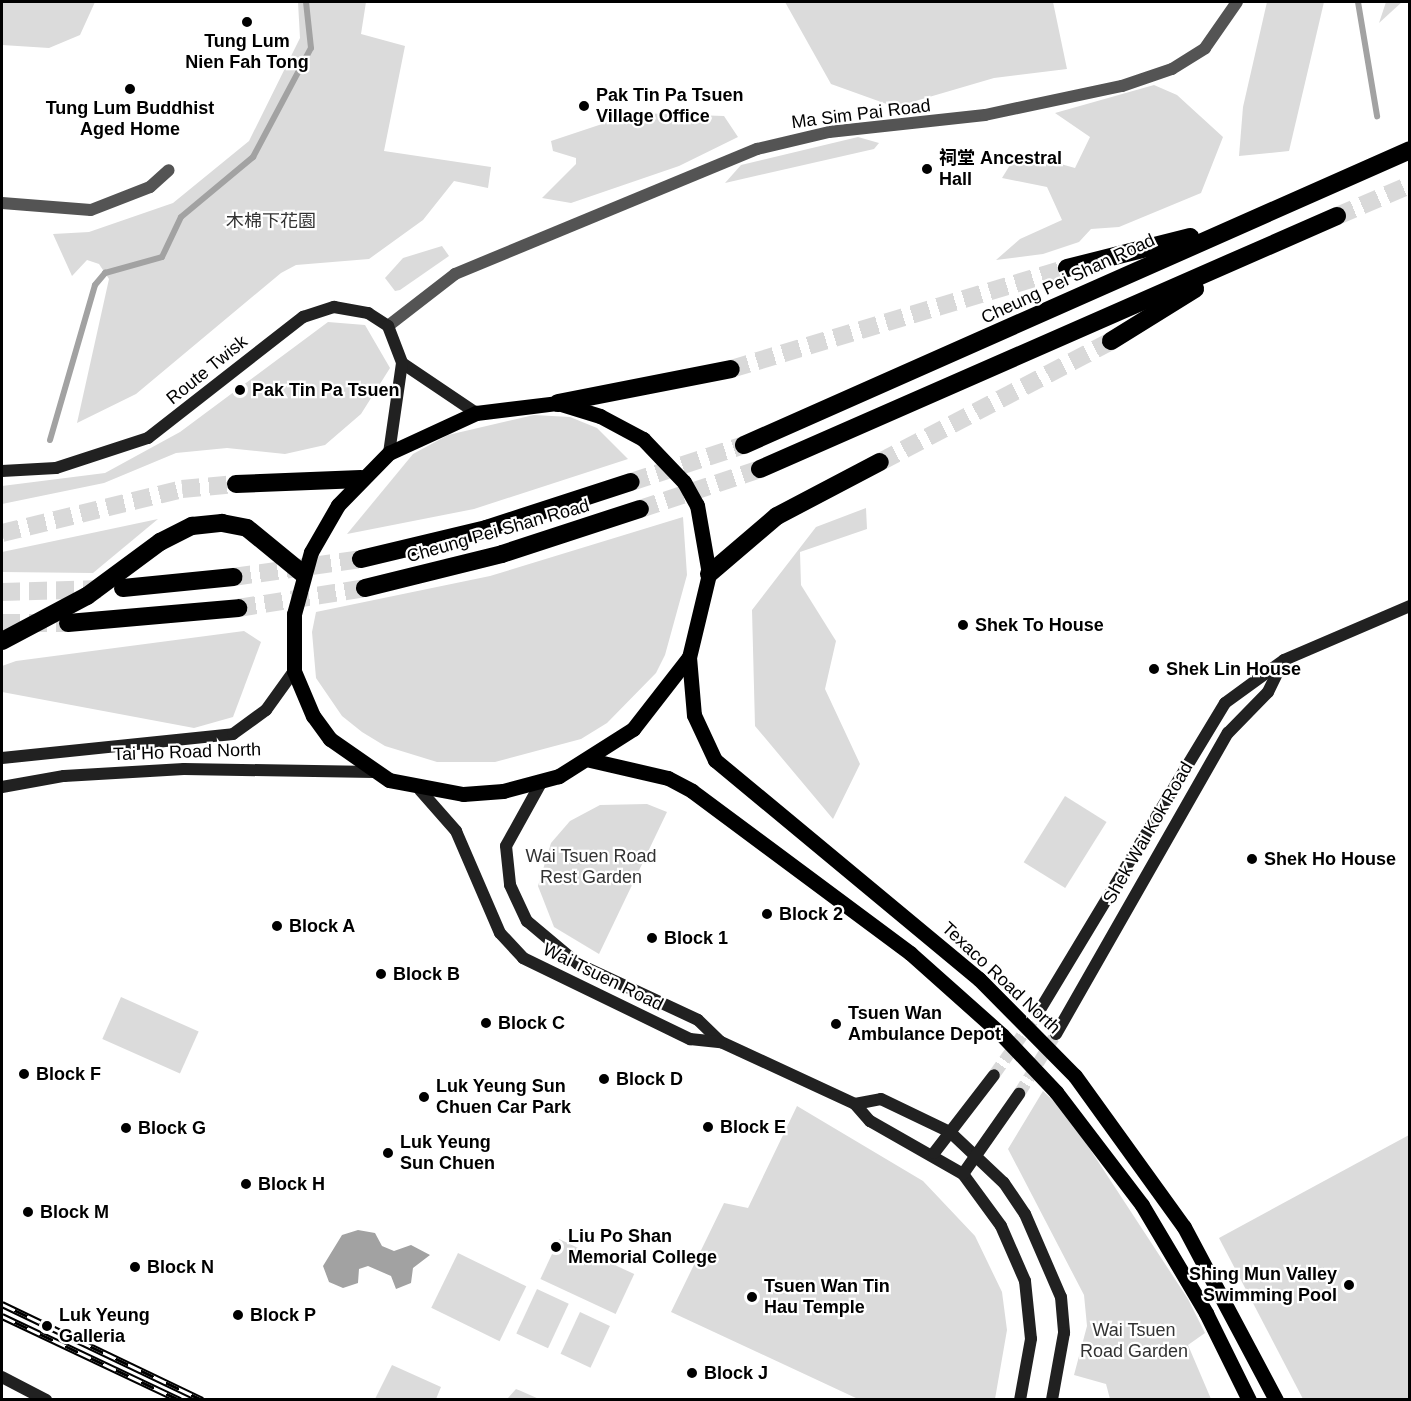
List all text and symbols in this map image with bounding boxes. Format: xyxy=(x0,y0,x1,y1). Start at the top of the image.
marker: Tung Lum Nien Fah Tong xyxy=(240,15,254,29)
place label: Tung Lum Nien Fah Tong xyxy=(185,31,309,74)
marker: Tung Lum Buddhist Aged Home xyxy=(123,82,137,96)
place label: Pak Tin Pa Tsuen Village Office xyxy=(596,85,743,128)
street label: Ma Sim Pai Road xyxy=(790,95,932,133)
place label: Tung Lum Buddhist Aged Home xyxy=(46,98,214,140)
marker: Pak Tin Pa Tsuen Village Office xyxy=(577,99,591,113)
place label: 祠堂 Ancestral Hall xyxy=(939,148,1062,190)
marker: 祠堂 Ancestral Hall xyxy=(920,162,934,176)
park label: 木棉下花園 xyxy=(226,210,316,232)
street label: Cheung Pei Shan Road xyxy=(978,229,1158,329)
street label: Route Twisk xyxy=(162,331,252,409)
place label: Pak Tin Pa Tsuen xyxy=(252,379,399,401)
marker: Pak Tin Pa Tsuen xyxy=(233,383,247,397)
street label: Cheung Pei Shan Road xyxy=(404,495,592,567)
place label: Shek To House xyxy=(975,614,1104,636)
marker: Shek To House xyxy=(956,618,970,632)
place label: Shek Lin House xyxy=(1166,658,1301,680)
marker: Shek Lin House xyxy=(1147,662,1161,676)
street label: Tai Ho Road North xyxy=(113,739,261,765)
street label: Shek Wai Kok Road xyxy=(1099,758,1197,908)
park label: Wai Tsuen Road Rest Garden xyxy=(525,846,657,888)
place label: Shek Ho House xyxy=(1264,848,1396,870)
marker: Shek Ho House xyxy=(1245,852,1259,866)
place label: Block 2 xyxy=(779,903,843,925)
marker: Block 2 xyxy=(760,907,774,921)
place label: Block A xyxy=(289,915,356,937)
street label: Texaco Road North xyxy=(937,918,1065,1038)
marker: Block A xyxy=(270,919,284,933)
place label: Block 1 xyxy=(664,927,728,949)
marker: Block 1 xyxy=(645,931,659,945)
street label: Wai Tsuen Road xyxy=(539,938,667,1016)
place label: Block B xyxy=(393,963,460,985)
marker: Block B xyxy=(374,967,388,981)
place label: Tsuen Wan Ambulance Depot xyxy=(848,1003,1001,1046)
place label: Block C xyxy=(498,1012,565,1034)
marker: Block C xyxy=(479,1016,493,1030)
marker: Tsuen Wan Ambulance Depot xyxy=(829,1017,843,1031)
place label: Block F xyxy=(36,1063,101,1085)
marker: Block F xyxy=(17,1067,31,1081)
place label: Block D xyxy=(616,1068,683,1090)
marker: Block D xyxy=(597,1072,611,1086)
place label: Luk Yeung Sun Chuen Car Park xyxy=(436,1076,571,1118)
marker: Luk Yeung Sun Chuen Car Park xyxy=(417,1090,431,1104)
place label: Block E xyxy=(720,1116,786,1138)
place label: Block G xyxy=(138,1117,206,1139)
marker: Block E xyxy=(701,1120,715,1134)
marker: Block G xyxy=(119,1121,133,1135)
place label: Luk Yeung Sun Chuen xyxy=(400,1132,495,1174)
marker: Luk Yeung Sun Chuen xyxy=(381,1146,395,1160)
place label: Block H xyxy=(258,1173,325,1195)
marker: Block H xyxy=(239,1177,253,1191)
place label: Block M xyxy=(40,1201,109,1223)
marker: Block M xyxy=(21,1205,35,1219)
place label: Liu Po Shan Memorial College xyxy=(568,1226,717,1268)
marker: Liu Po Shan Memorial College xyxy=(549,1240,563,1254)
place label: Block N xyxy=(147,1256,214,1278)
marker: Block N xyxy=(128,1260,142,1274)
place label: Shing Mun Valley Swimming Pool xyxy=(1189,1264,1337,1306)
place label: Tsuen Wan Tin Hau Temple xyxy=(764,1276,890,1318)
marker: Shing Mun Valley Swimming Pool xyxy=(1342,1278,1356,1292)
marker: Tsuen Wan Tin Hau Temple xyxy=(745,1290,759,1304)
place label: Block P xyxy=(250,1304,316,1326)
place label: Luk Yeung Galleria xyxy=(59,1305,150,1348)
marker: Block P xyxy=(231,1308,245,1322)
marker: Luk Yeung Galleria xyxy=(40,1319,54,1333)
park label: Wai Tsuen Road Garden xyxy=(1080,1320,1188,1362)
place label: Block J xyxy=(704,1362,768,1384)
marker: Block J xyxy=(685,1366,699,1380)

